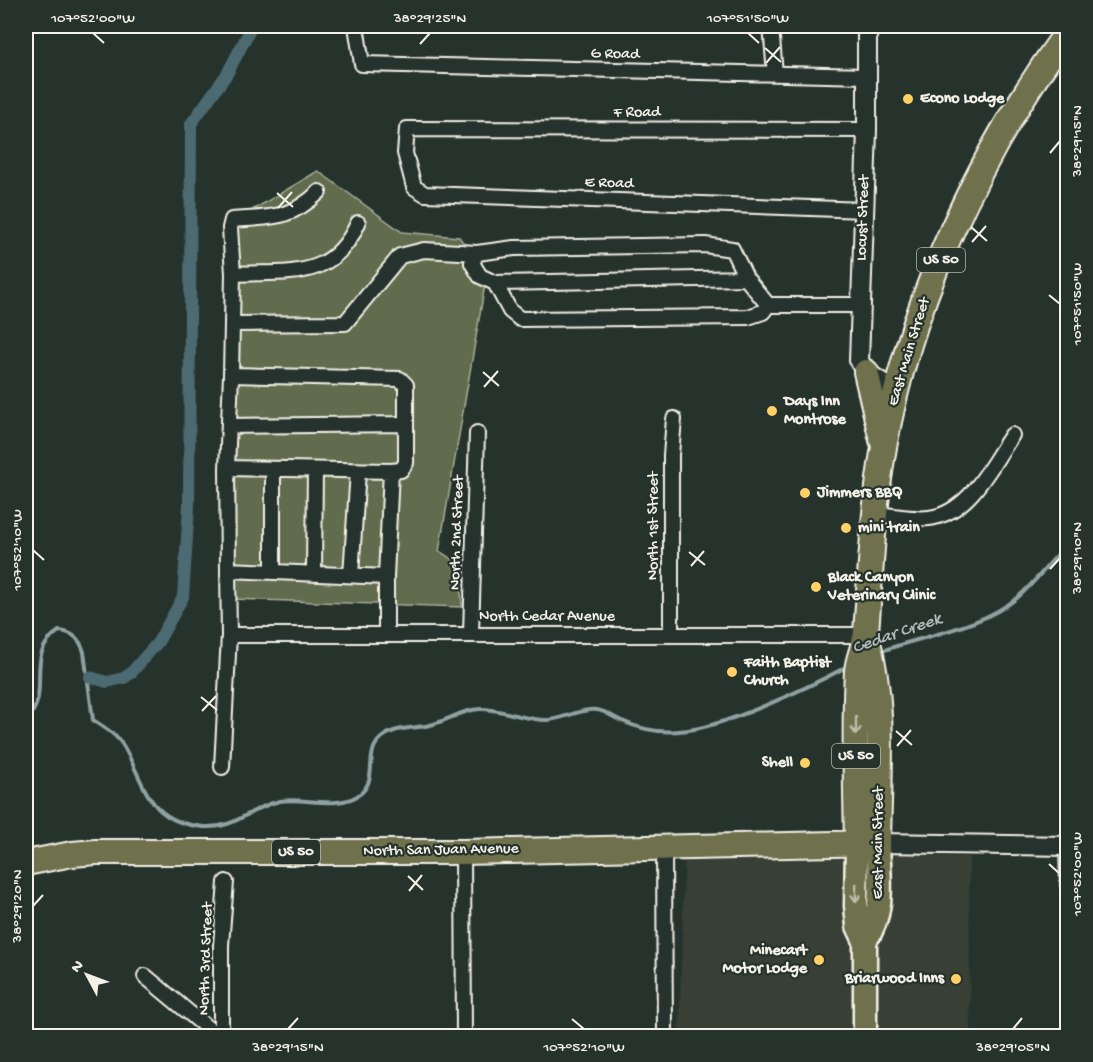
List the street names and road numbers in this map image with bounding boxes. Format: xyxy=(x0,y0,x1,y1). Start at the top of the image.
street label: G Road xyxy=(590,45,641,65)
street label: F Road xyxy=(613,104,662,123)
street label: Locust Street xyxy=(853,173,875,261)
street label: E Road xyxy=(584,174,635,194)
road number: US 50 xyxy=(917,248,965,272)
street label: East Main Street xyxy=(884,294,936,409)
street label: North 1st Street xyxy=(645,470,664,580)
street label: North 2nd Street xyxy=(447,474,470,591)
street label: North Cedar Avenue xyxy=(479,608,616,627)
road number: US 50 xyxy=(832,744,880,768)
street label: East Main Street xyxy=(870,785,889,899)
road number: US 50 xyxy=(272,840,320,864)
street label: North San Juan Avenue xyxy=(363,840,520,862)
street label: North 3rd Street xyxy=(196,901,219,1016)

